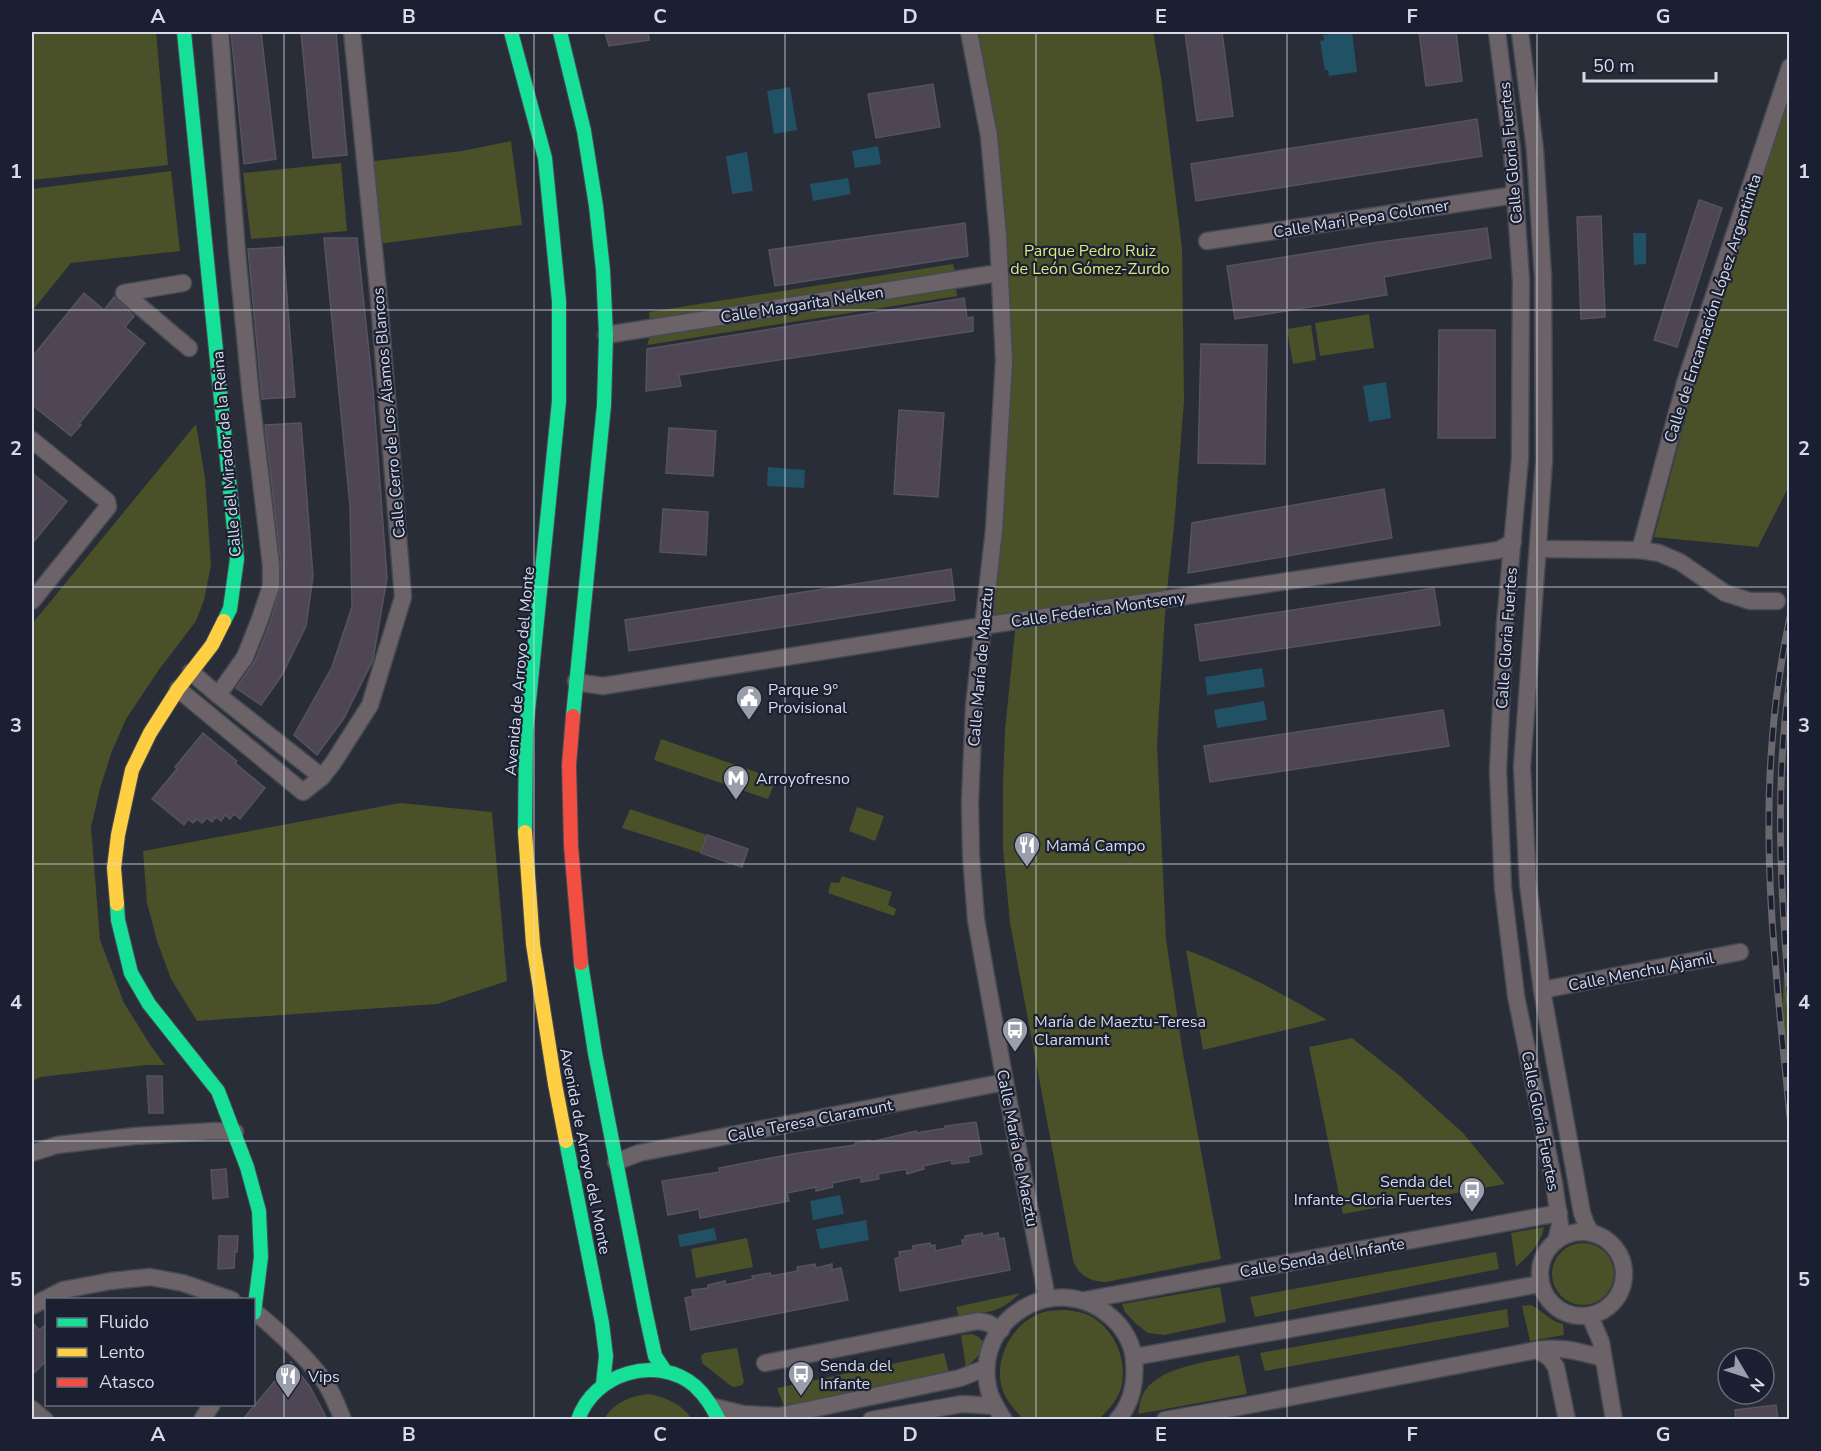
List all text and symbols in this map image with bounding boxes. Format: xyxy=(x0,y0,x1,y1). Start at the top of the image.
text: A xyxy=(151,3,166,30)
text: B xyxy=(402,3,416,30)
text: C xyxy=(653,3,667,30)
text: D xyxy=(902,3,918,30)
text: E xyxy=(1155,3,1167,30)
text: F xyxy=(1406,3,1418,30)
text: G xyxy=(1656,3,1670,30)
scale bar xyxy=(1584,45,1716,83)
text: 50 m xyxy=(1593,54,1635,78)
street label: Calle Gloria Fuertes xyxy=(1494,81,1528,225)
text: 1 xyxy=(10,158,22,185)
text: 1 xyxy=(1798,158,1810,185)
street label: Calle de Encarnación López Argentinita xyxy=(1659,171,1767,445)
street label: Calle Mari Pepa Colomer xyxy=(1272,194,1451,244)
park label: Parque Pedro Ruiz de León Gómez-Zurdo xyxy=(1010,240,1170,280)
street label: Calle Margarita Nelken xyxy=(719,281,885,329)
street label: Calle Cerro de Los Álamos Blancos xyxy=(367,287,411,539)
street label: Calle del Mirador de la Reina xyxy=(207,350,247,558)
text: 2 xyxy=(10,435,22,462)
text: 2 xyxy=(1798,435,1810,462)
street label: Avenida de Arroyo del Monte xyxy=(500,566,540,777)
street label: Calle Gloria Fuertes xyxy=(1491,566,1523,710)
street label: Calle María de Maeztu xyxy=(963,587,999,748)
street label: Calle Federica Montseny xyxy=(1010,587,1188,633)
place label: Parque 9º Provisional xyxy=(768,679,847,719)
public building icon: Parque 9º Provisional xyxy=(734,683,764,721)
text: 3 xyxy=(10,712,22,739)
text: 3 xyxy=(1798,712,1810,739)
metro station icon: Arroyofresno xyxy=(721,763,751,801)
place label: Arroyofresno xyxy=(756,768,850,790)
restaurant icon: Mamá Campo xyxy=(1012,830,1042,868)
place label: Mamá Campo xyxy=(1046,835,1145,857)
street label: Calle Menchu Ajamil xyxy=(1566,947,1716,997)
text: 4 xyxy=(10,989,22,1016)
text: 4 xyxy=(1798,989,1810,1016)
place label: María de Maeztu-Teresa Claramunt xyxy=(1034,1011,1206,1051)
bus stop icon: María de Maeztu-Teresa Claramunt xyxy=(1000,1015,1030,1053)
street label: Avenida de Arroyo del Monte xyxy=(554,1046,616,1256)
street label: Calle Gloria Fuertes xyxy=(1516,1049,1564,1193)
street label: Calle María de Maeztu xyxy=(991,1068,1043,1229)
street label: Calle Teresa Claramunt xyxy=(726,1094,895,1148)
place label: Senda del Infante-Gloria Fuertes xyxy=(1294,1171,1452,1211)
bus stop icon: Senda del Infante-Gloria Fuertes xyxy=(1457,1175,1487,1213)
street label: Calle Senda del Infante xyxy=(1238,1233,1406,1283)
text: 5 xyxy=(10,1266,22,1293)
text: 5 xyxy=(1798,1266,1810,1293)
legend xyxy=(45,1298,255,1406)
text: Fluido xyxy=(99,1310,149,1334)
text: Lento xyxy=(99,1340,145,1364)
north arrow xyxy=(1716,1346,1776,1406)
place label: Senda del Infante xyxy=(820,1355,892,1395)
bus stop icon: Senda del Infante xyxy=(786,1359,816,1397)
restaurant icon: Vips xyxy=(273,1361,303,1399)
place label: Vips xyxy=(307,1366,340,1388)
text: Atasco xyxy=(99,1370,155,1394)
text: N xyxy=(1745,1373,1769,1396)
text: A xyxy=(151,1421,166,1448)
text: B xyxy=(402,1421,416,1448)
text: C xyxy=(653,1421,667,1448)
text: D xyxy=(902,1421,918,1448)
text: E xyxy=(1155,1421,1167,1448)
text: F xyxy=(1406,1421,1418,1448)
text: G xyxy=(1656,1421,1670,1448)

